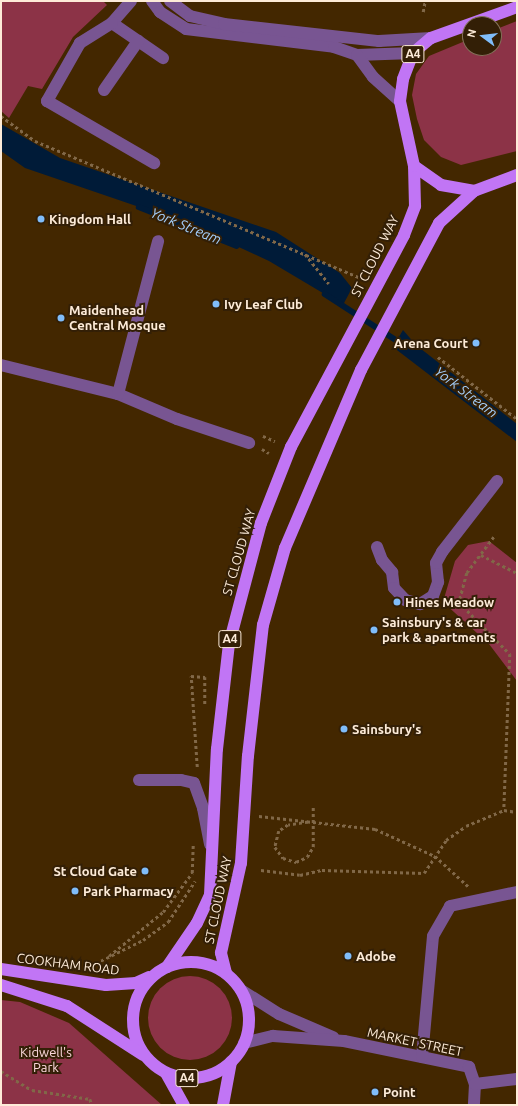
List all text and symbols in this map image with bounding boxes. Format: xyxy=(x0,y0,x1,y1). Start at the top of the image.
north arrow xyxy=(462,16,502,56)
text: N xyxy=(465,28,478,39)
road number: A4 xyxy=(401,44,425,64)
water label: York Stream xyxy=(148,204,224,248)
place label: Kingdom Hall xyxy=(49,211,131,227)
street label: ST CLOUD WAY xyxy=(348,213,402,299)
marker: Kingdom Hall xyxy=(36,214,46,224)
place label: Ivy Leaf Club xyxy=(224,296,303,312)
marker: Ivy Leaf Club xyxy=(211,299,221,309)
place label: Maidenhead Central Mosque xyxy=(69,303,166,334)
marker: Maidenhead Central Mosque xyxy=(56,313,66,323)
place label: Arena Court xyxy=(394,335,468,351)
marker: Arena Court xyxy=(471,338,481,348)
water label: York Stream xyxy=(431,363,501,421)
street label: ST CLOUD WAY xyxy=(219,507,259,597)
place label: Hines Meadow xyxy=(405,594,494,610)
marker: Hines Meadow xyxy=(392,597,402,607)
place label: Sainsbury's & car park & apartments xyxy=(382,615,496,646)
marker: Sainsbury's & car park & apartments xyxy=(369,625,379,635)
road number: A4 xyxy=(218,629,242,649)
place label: Sainsbury's xyxy=(352,721,421,737)
marker: Sainsbury's xyxy=(339,724,349,734)
street label: ST CLOUD WAY xyxy=(201,855,235,945)
place label: St Cloud Gate xyxy=(53,863,137,879)
marker: St Cloud Gate xyxy=(140,866,150,876)
place label: Park Pharmacy xyxy=(83,883,174,899)
marker: Park Pharmacy xyxy=(70,886,80,896)
place label: Adobe xyxy=(356,948,396,964)
street label: COOKHAM ROAD xyxy=(16,950,120,978)
marker: Adobe xyxy=(343,951,353,961)
street label: MARKET STREET xyxy=(366,1024,464,1060)
park label: Kidwell's Park xyxy=(20,1045,72,1076)
road number: A4 xyxy=(175,1068,199,1088)
place label: Point xyxy=(383,1084,416,1100)
marker: Point xyxy=(370,1087,380,1097)

